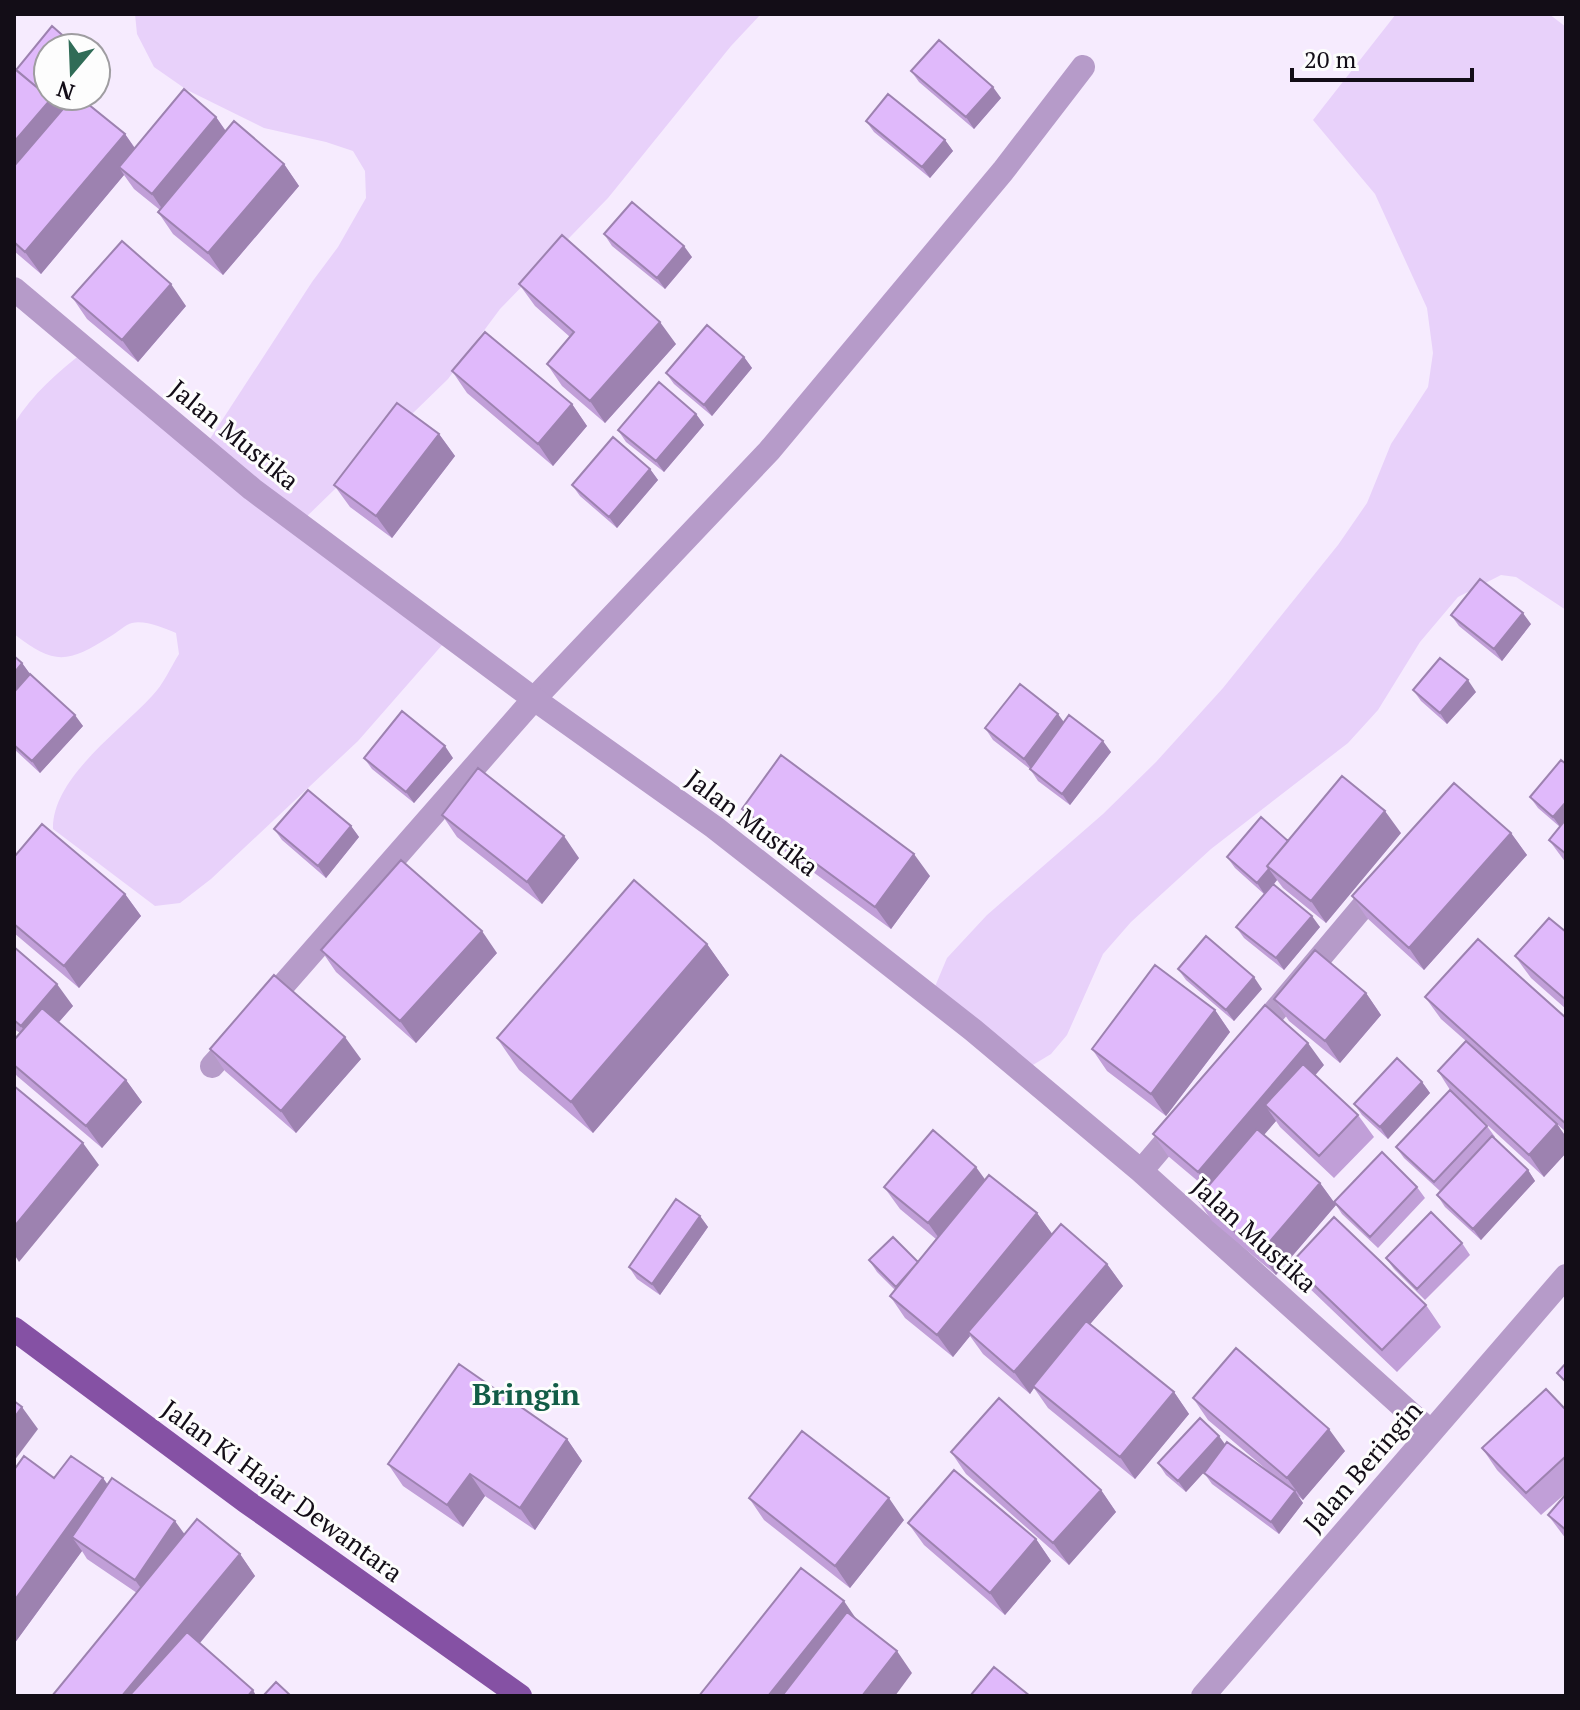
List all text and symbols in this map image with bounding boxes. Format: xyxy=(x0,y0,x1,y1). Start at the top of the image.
north arrow xyxy=(32,32,112,112)
scale bar xyxy=(1292,32,1472,82)
text: 20 m xyxy=(1304,43,1356,75)
text: N xyxy=(52,75,78,108)
street label: Jalan Mustika xyxy=(163,371,307,497)
street label: Jalan Mustika xyxy=(679,761,826,883)
street label: Jalan Mustika xyxy=(1185,1169,1325,1300)
district label: Bringin xyxy=(472,1374,580,1414)
street label: Jalan Ki Hajar Dewantara xyxy=(155,1391,410,1589)
street label: Jalan Beringin xyxy=(1296,1393,1429,1539)

